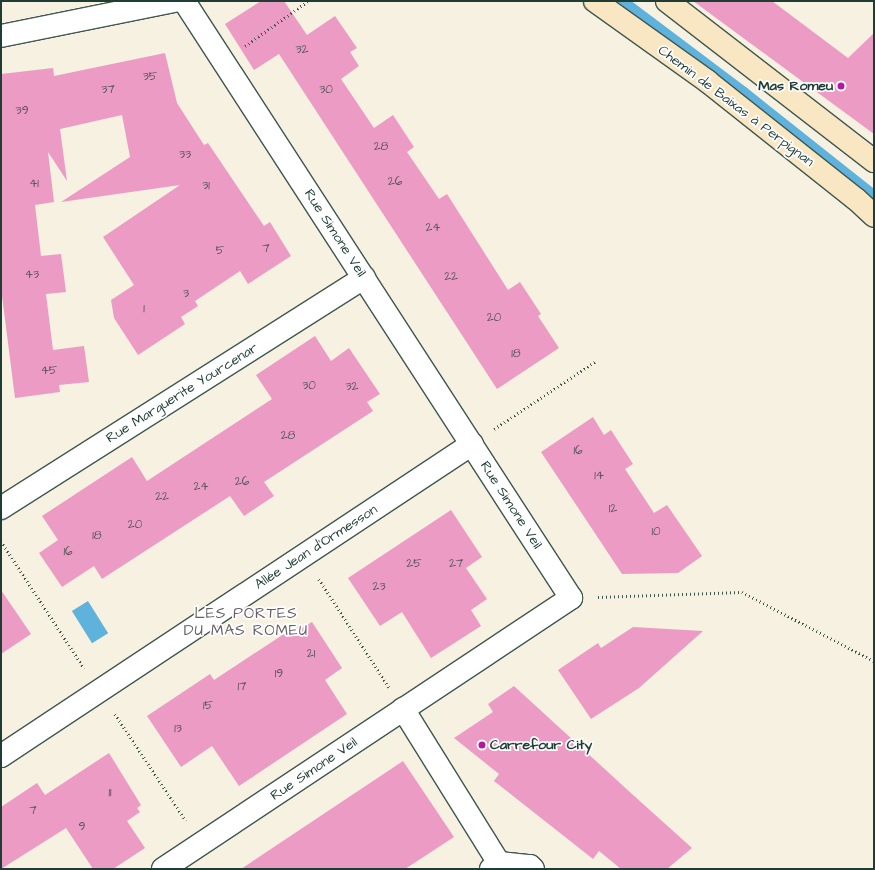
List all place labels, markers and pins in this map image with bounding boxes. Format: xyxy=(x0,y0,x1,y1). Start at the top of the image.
place label: Mas Romeu xyxy=(758,78,833,94)
marker: Mas Romeu xyxy=(836,81,846,91)
place label: Carrefour City xyxy=(490,737,592,753)
marker: Carrefour City xyxy=(477,740,487,750)

